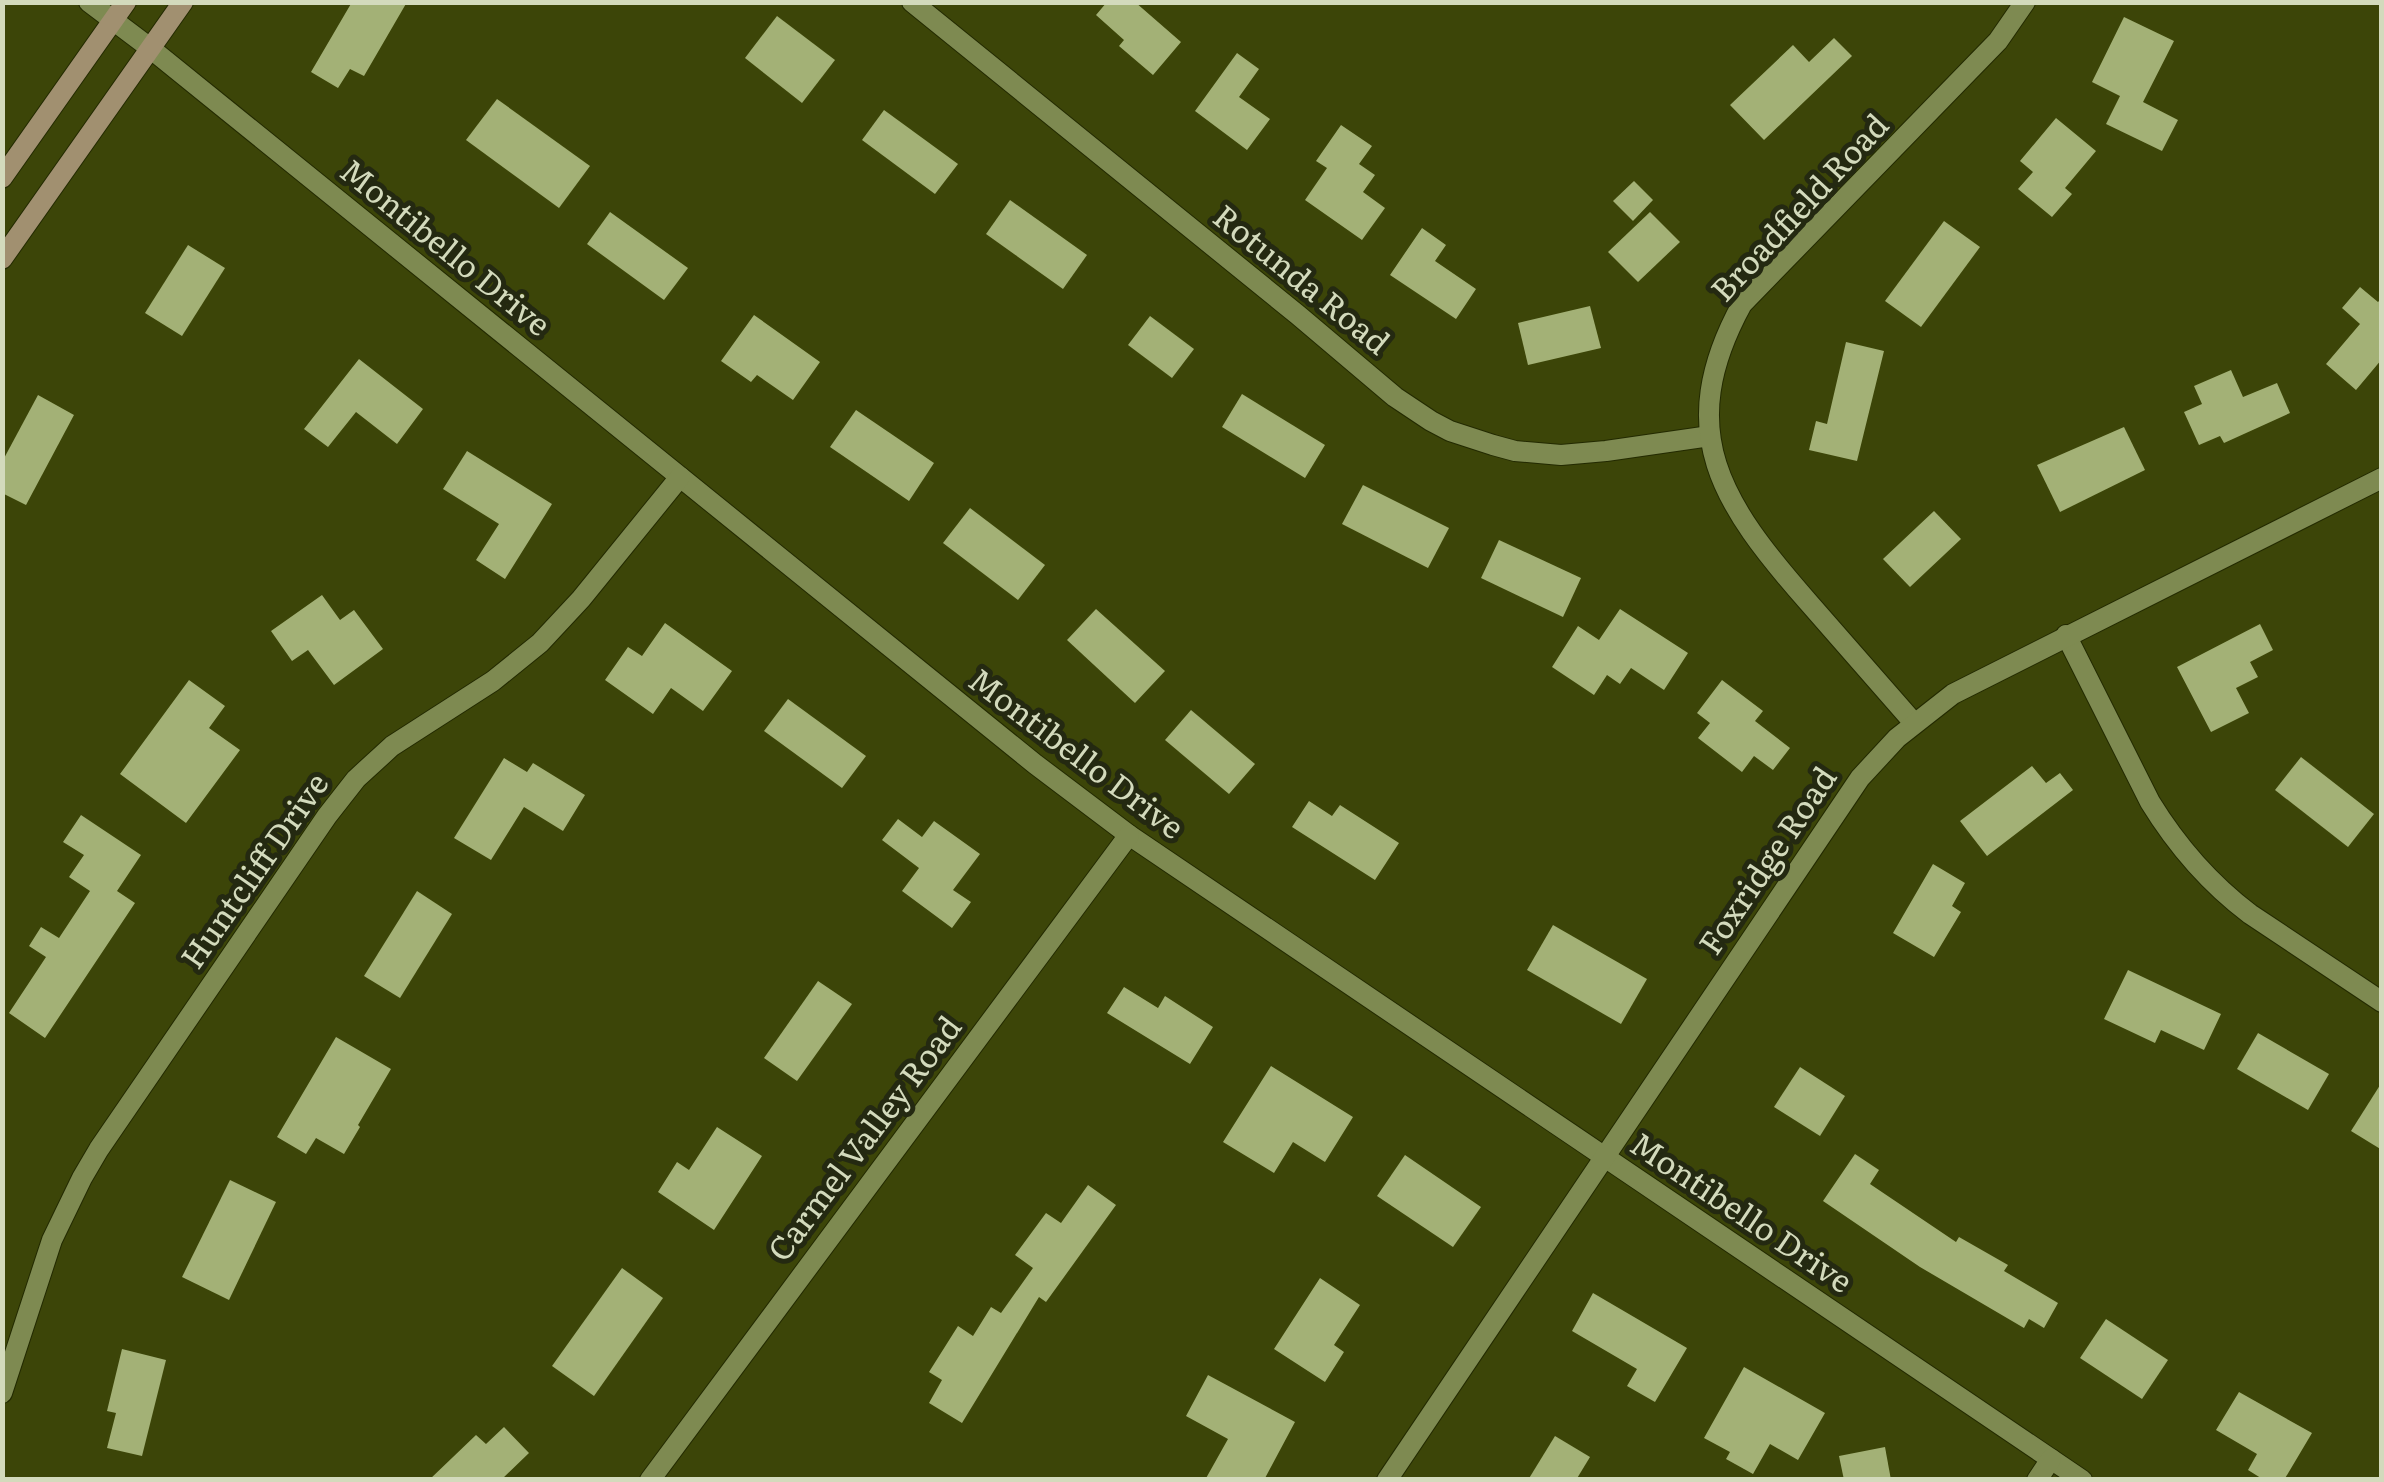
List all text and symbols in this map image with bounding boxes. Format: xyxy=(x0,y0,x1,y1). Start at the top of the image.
street label: Broadfield Road xyxy=(1698,101,1898,311)
street label: Montibello Drive xyxy=(331,146,563,346)
street label: Rotunda Road xyxy=(1204,191,1402,364)
street label: Montibello Drive xyxy=(960,655,1196,849)
street label: Foxridge Road xyxy=(1685,756,1846,963)
street label: Huntcliff Drive xyxy=(167,761,338,977)
street label: Carmel Valley Road xyxy=(754,1004,971,1270)
street label: Montibello Drive xyxy=(1622,1118,1863,1303)

